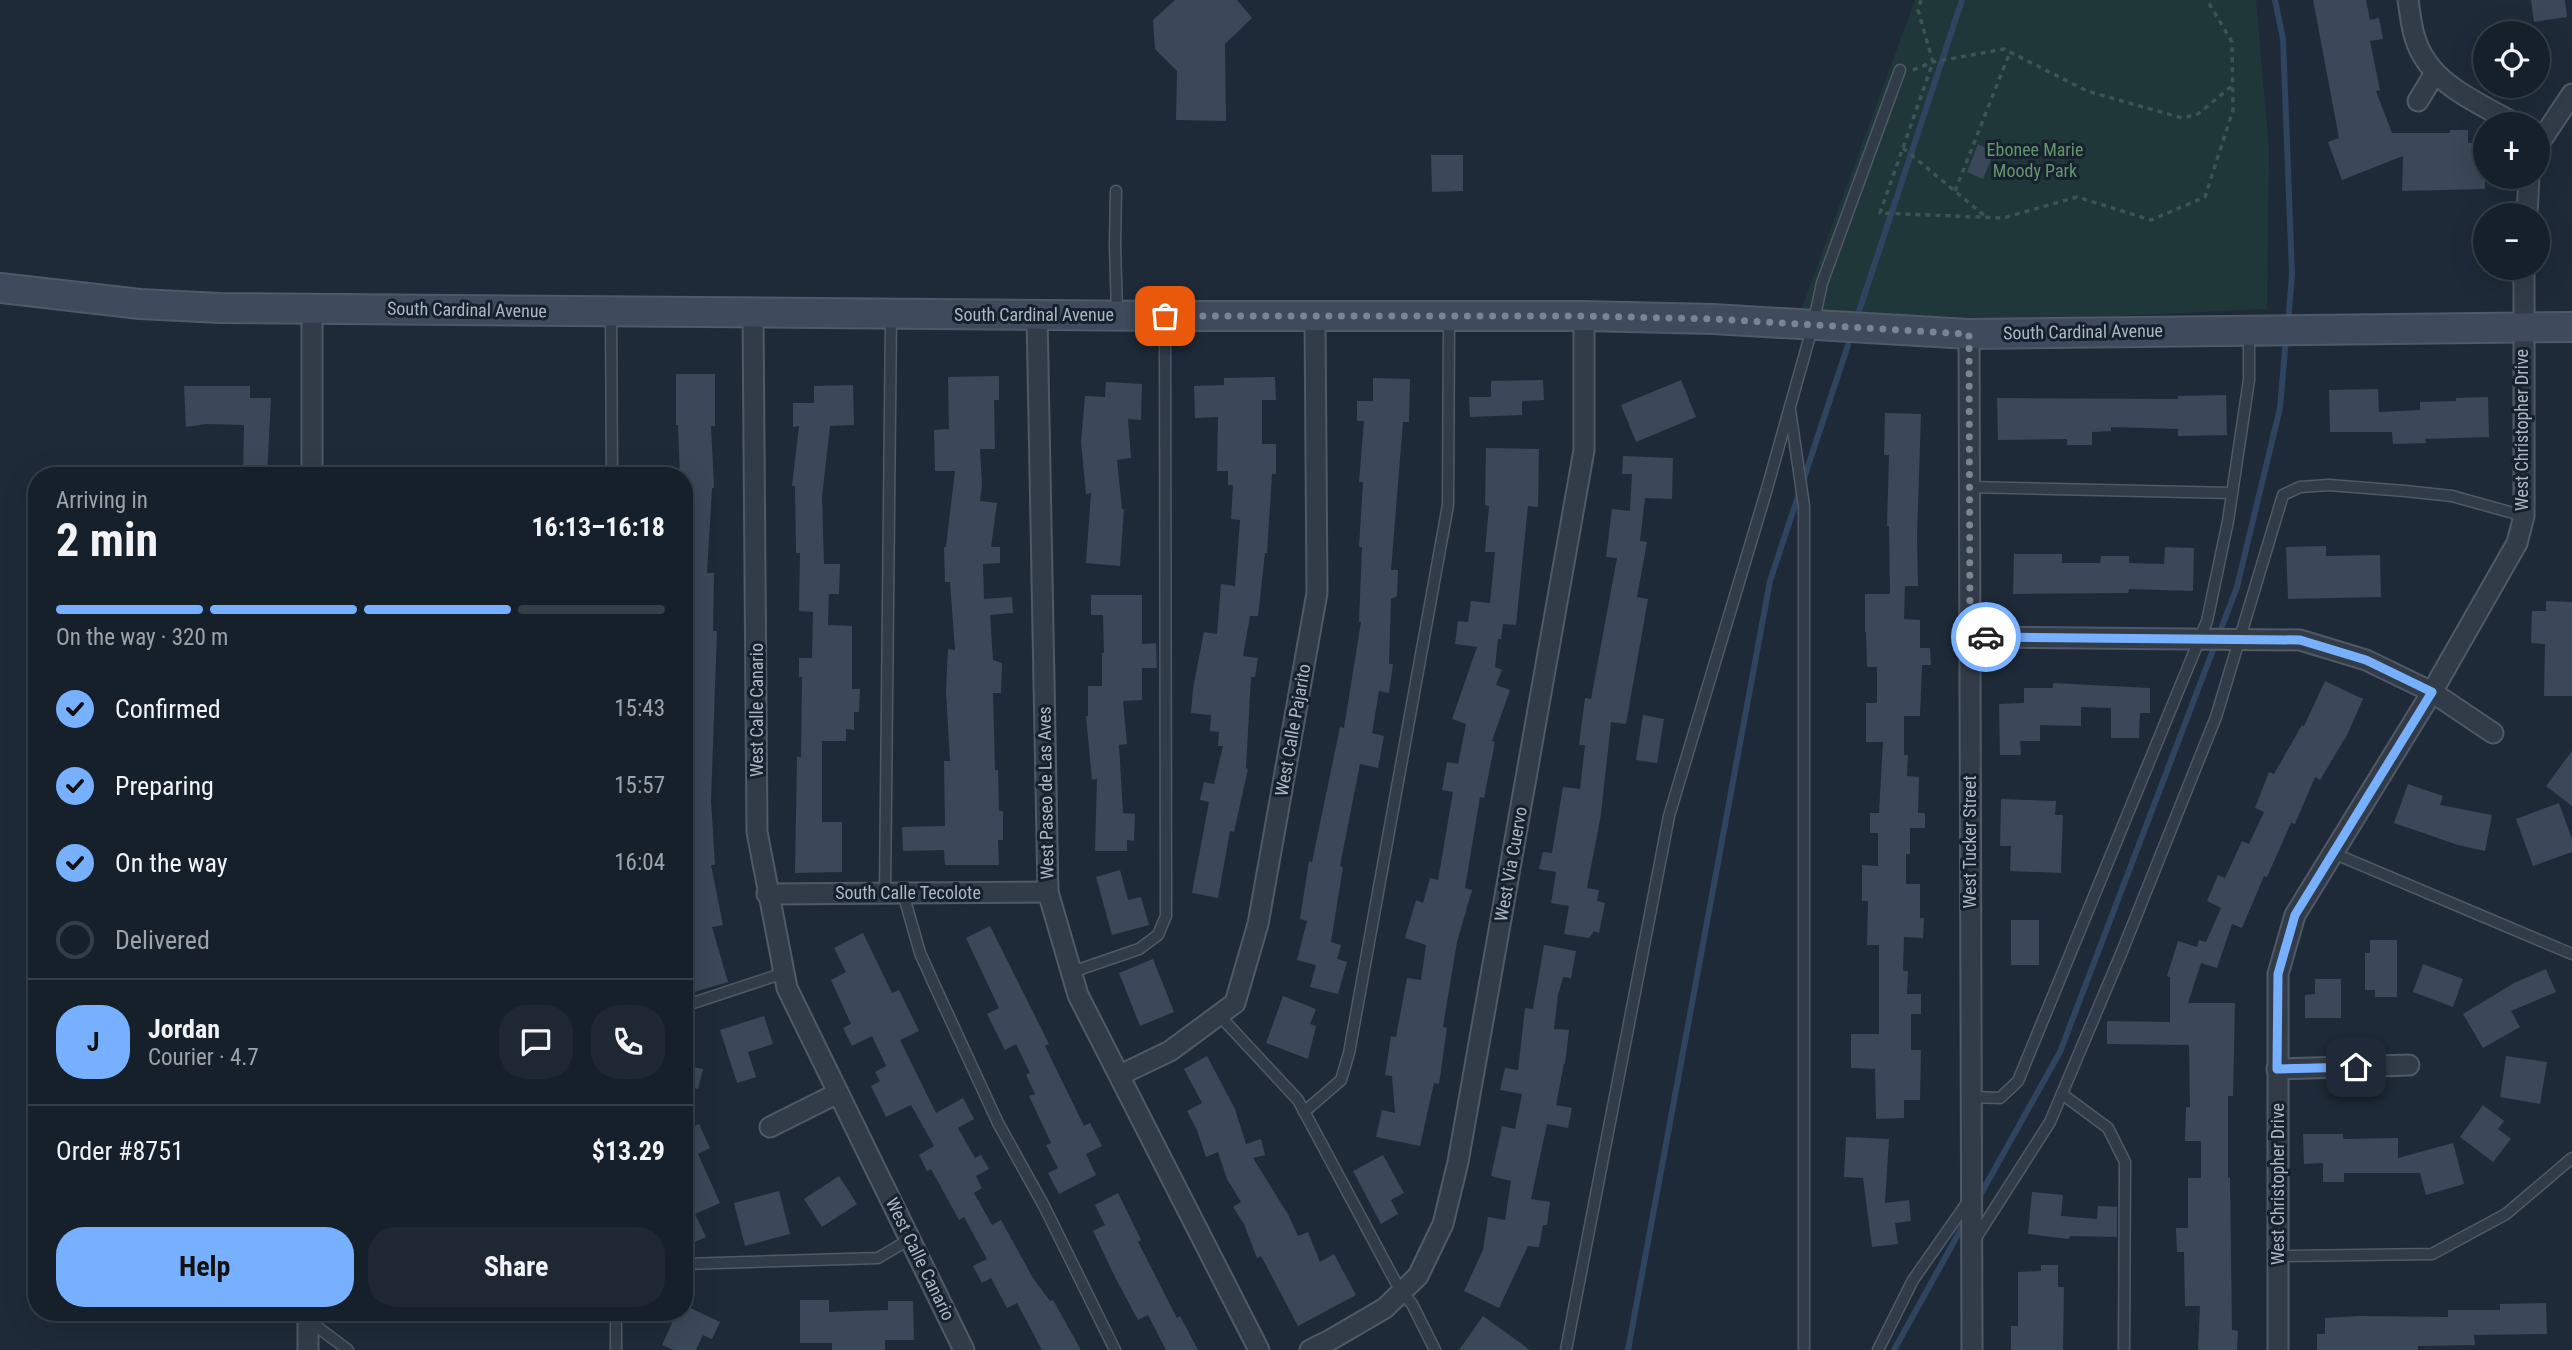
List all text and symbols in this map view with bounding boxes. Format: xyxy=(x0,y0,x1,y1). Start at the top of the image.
map controls xyxy=(2473,21,2550,280)
button: locate xyxy=(2473,21,2550,98)
button: + xyxy=(2473,112,2550,189)
park label: Ebonee Marie Moody Park xyxy=(1987,139,2083,181)
button: − xyxy=(2473,203,2550,280)
pin xyxy=(1135,286,1195,346)
icon: bag xyxy=(1146,297,1184,335)
street label: South Cardinal Avenue xyxy=(387,298,547,321)
street label: South Cardinal Avenue xyxy=(954,304,1114,325)
street label: South Cardinal Avenue xyxy=(2003,320,2163,343)
street label: West Christopher Drive xyxy=(2511,349,2532,511)
text: Arriving in xyxy=(56,487,148,514)
text: 16:13–16:18 xyxy=(531,512,665,542)
text: 2 min xyxy=(56,513,158,567)
courier xyxy=(1951,602,2021,672)
icon: car xyxy=(1967,618,2005,656)
text: On the way · 320 m xyxy=(56,624,228,651)
street label: West Calle Canario xyxy=(746,643,767,777)
street label: West Calle Pajarito xyxy=(1271,662,1314,798)
icon: check xyxy=(56,690,94,728)
text: Confirmed xyxy=(115,694,221,724)
text: 15:43 xyxy=(614,695,665,722)
street label: West Paseo de Las Aves xyxy=(1033,706,1058,880)
icon: check xyxy=(56,767,94,805)
text: Preparing xyxy=(115,771,214,801)
text: 15:57 xyxy=(614,772,665,799)
street label: West Tucker Street xyxy=(1959,776,1980,908)
street label: West Via Cuervo xyxy=(1490,805,1531,923)
icon: check xyxy=(56,844,94,882)
text: On the way xyxy=(115,848,228,878)
text: 16:04 xyxy=(614,849,665,876)
street label: South Calle Tecolote xyxy=(835,882,981,903)
text: Delivered xyxy=(115,925,210,955)
button: chat xyxy=(499,1005,573,1079)
button: phone xyxy=(591,1005,665,1079)
text: Jordan xyxy=(148,1014,220,1044)
text: J xyxy=(87,1027,99,1057)
pin xyxy=(2326,1037,2386,1097)
text: Courier · 4.7 xyxy=(148,1044,259,1071)
icon: home xyxy=(2337,1048,2375,1086)
street label: West Christopher Drive xyxy=(2267,1103,2288,1265)
text: Order #8751 xyxy=(56,1136,184,1166)
text: $13.29 xyxy=(592,1136,665,1166)
street label: West Calle Canario xyxy=(882,1194,959,1324)
button: Help xyxy=(56,1227,354,1307)
button: Share xyxy=(368,1227,665,1307)

